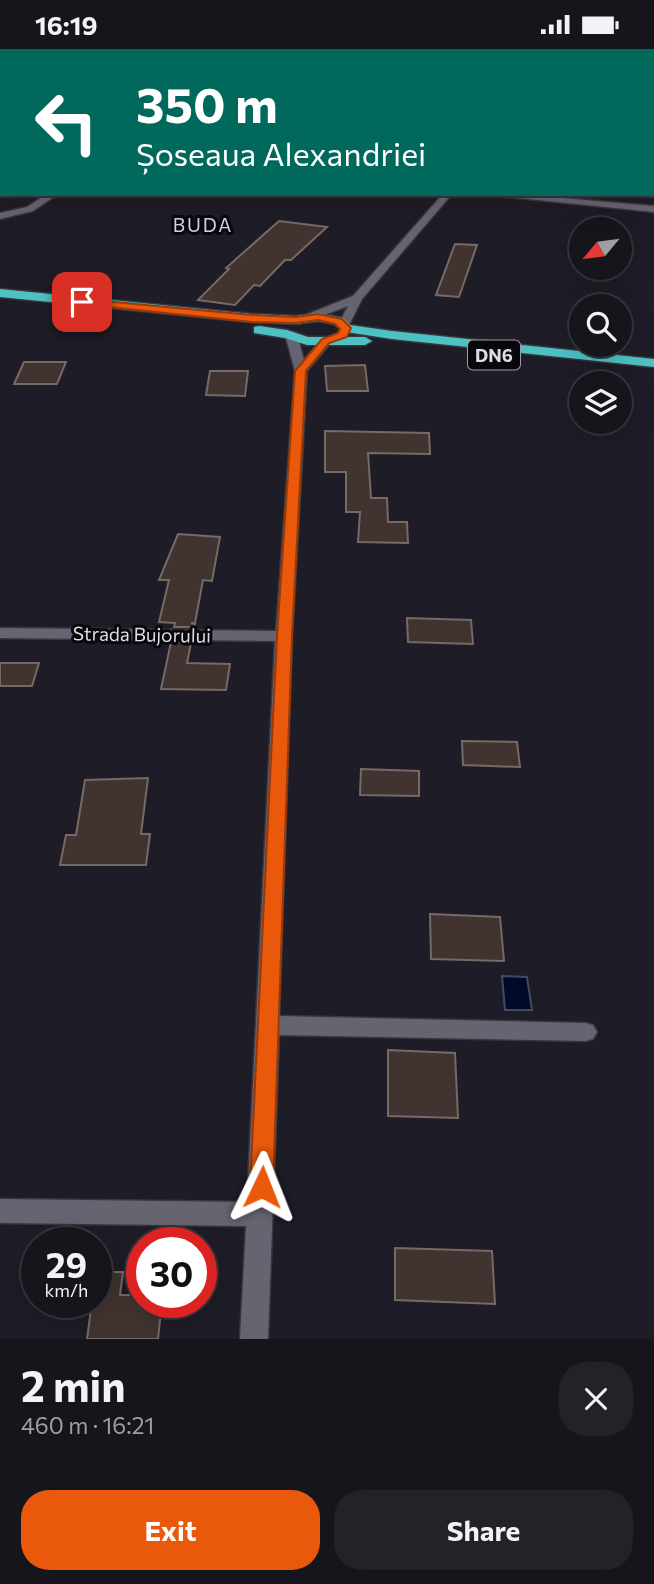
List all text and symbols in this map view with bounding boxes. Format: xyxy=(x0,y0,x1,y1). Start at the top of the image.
text: 16:19 xyxy=(35,9,98,40)
text: 350 m xyxy=(136,73,278,133)
icon: left xyxy=(21,77,112,168)
text: Șoseaua Alexandriei xyxy=(136,133,426,173)
district label: BUDA xyxy=(173,213,233,236)
north arrow xyxy=(569,217,632,280)
map controls xyxy=(569,217,632,434)
pin xyxy=(52,272,112,332)
icon: arrive xyxy=(63,283,101,321)
button: search xyxy=(569,294,632,357)
road number: DN6 xyxy=(468,341,520,369)
button: layers xyxy=(569,371,632,434)
street label: Strada Bujorului xyxy=(73,621,211,647)
position arrow xyxy=(225,1150,299,1224)
speed limit sign: 30 xyxy=(126,1227,217,1318)
text: 29 xyxy=(46,1242,87,1285)
text: km/h xyxy=(45,1279,88,1301)
text: 2 min xyxy=(21,1359,126,1411)
button: close xyxy=(559,1362,633,1436)
text: 460 m · 16:21 xyxy=(21,1411,154,1439)
button: Exit xyxy=(21,1490,320,1570)
button: Share xyxy=(334,1490,633,1570)

